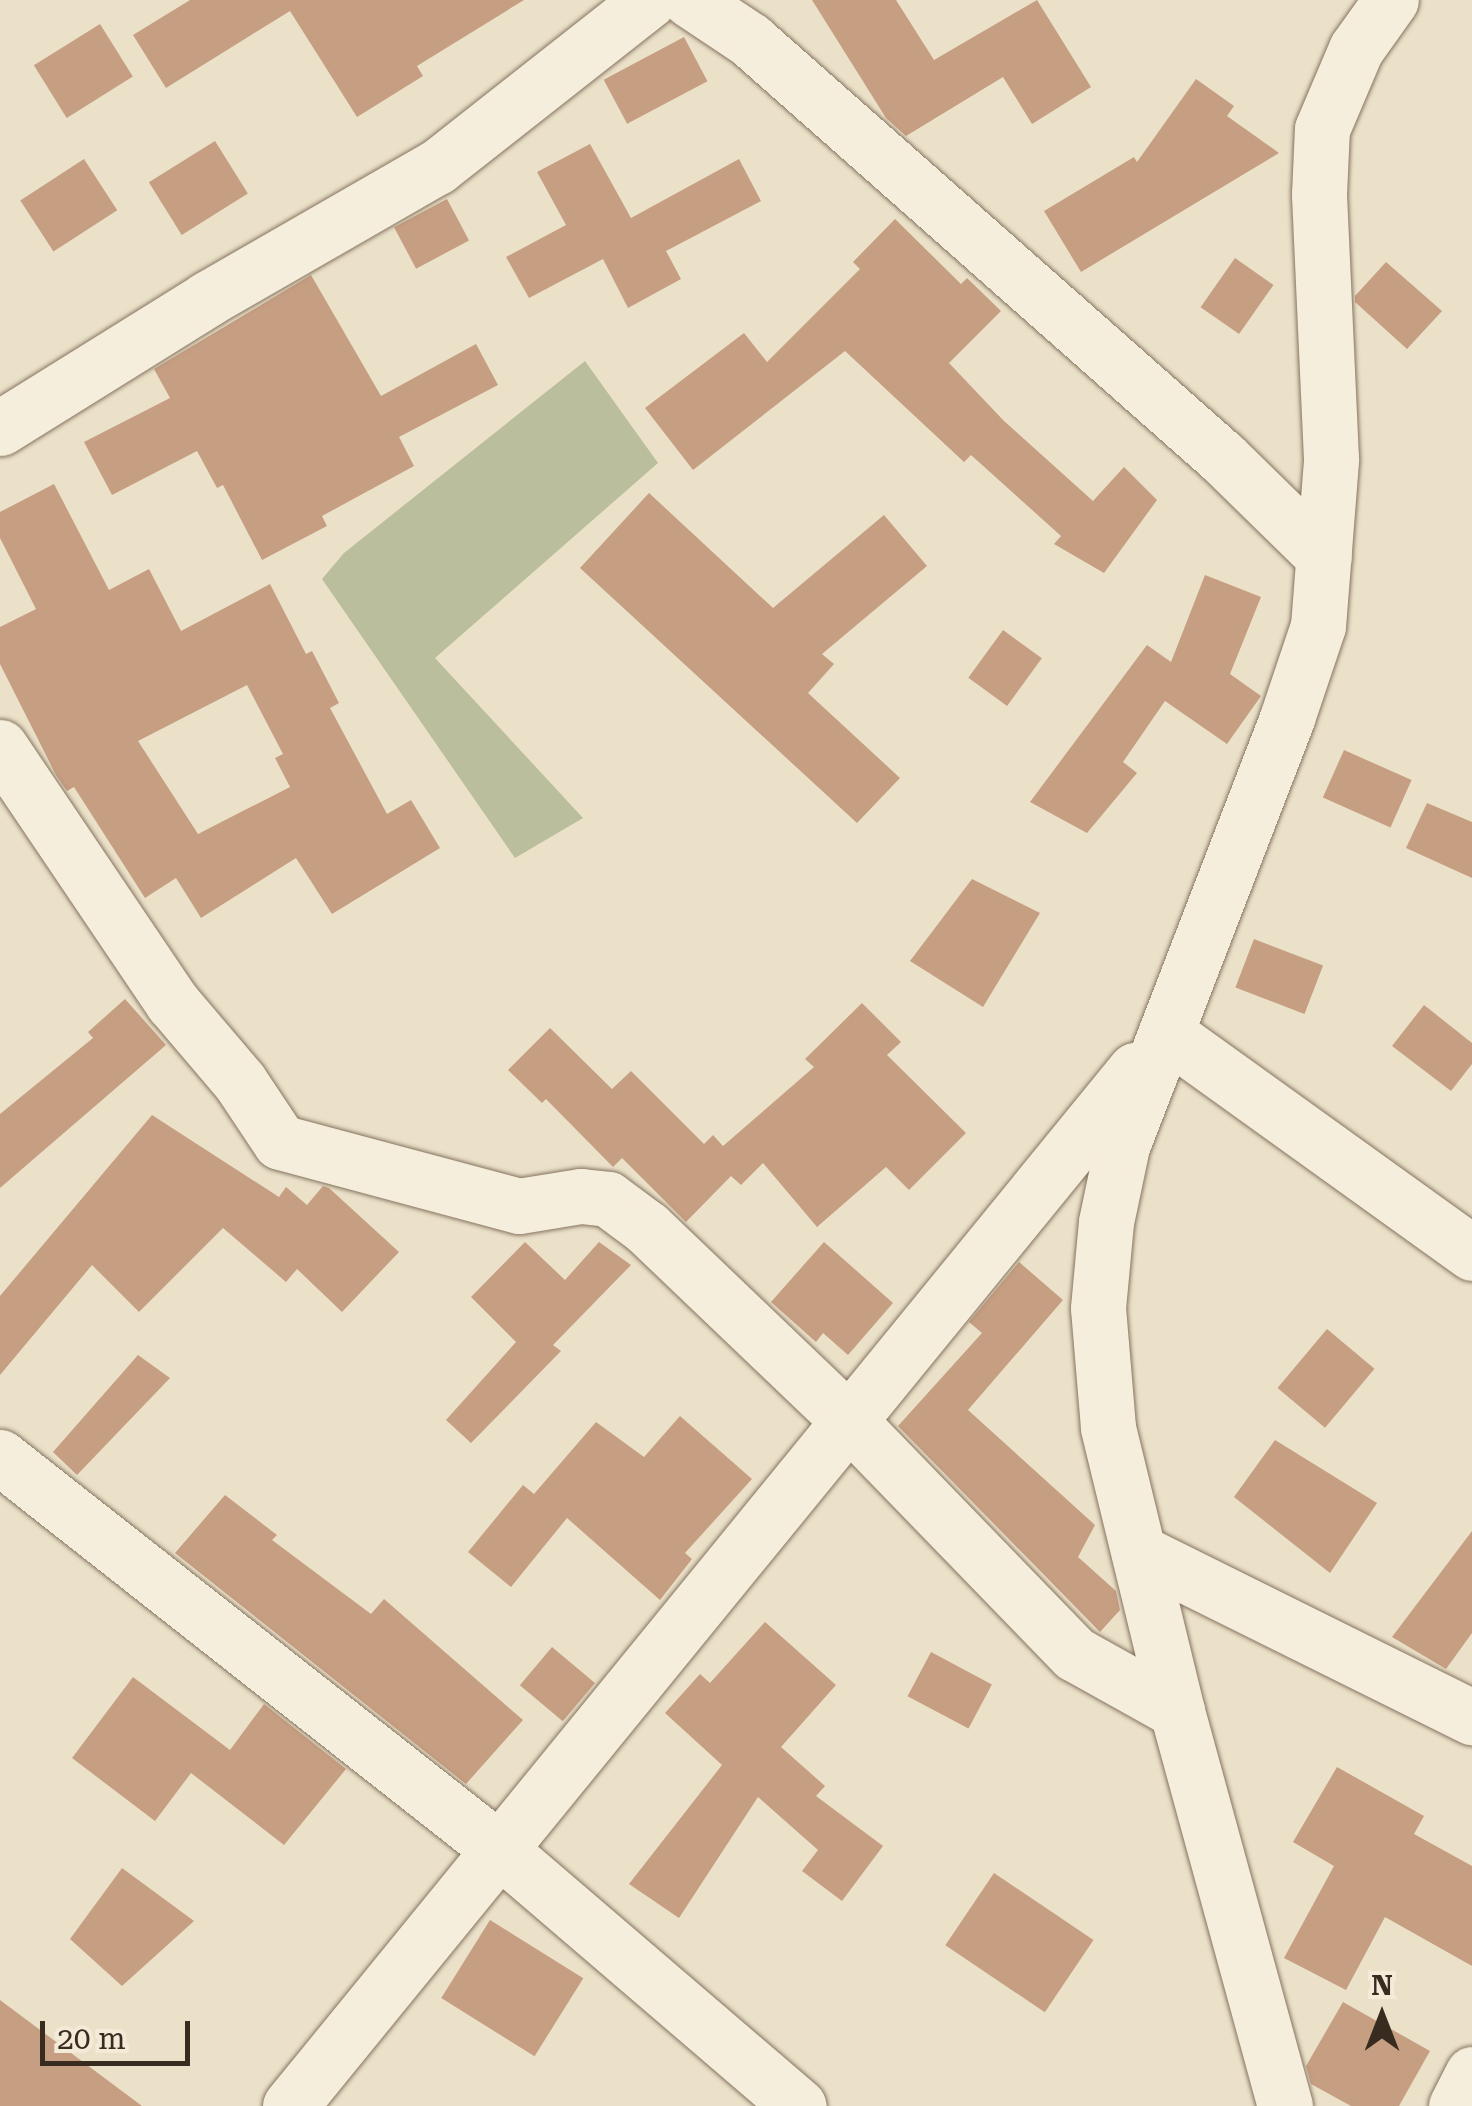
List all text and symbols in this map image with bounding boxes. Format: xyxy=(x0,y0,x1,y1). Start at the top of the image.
north arrow xyxy=(1332,1966,1432,2066)
text: N xyxy=(1371,1969,1393,2002)
scale bar xyxy=(45,2001,195,2063)
text: 20 m xyxy=(57,2021,126,2056)

